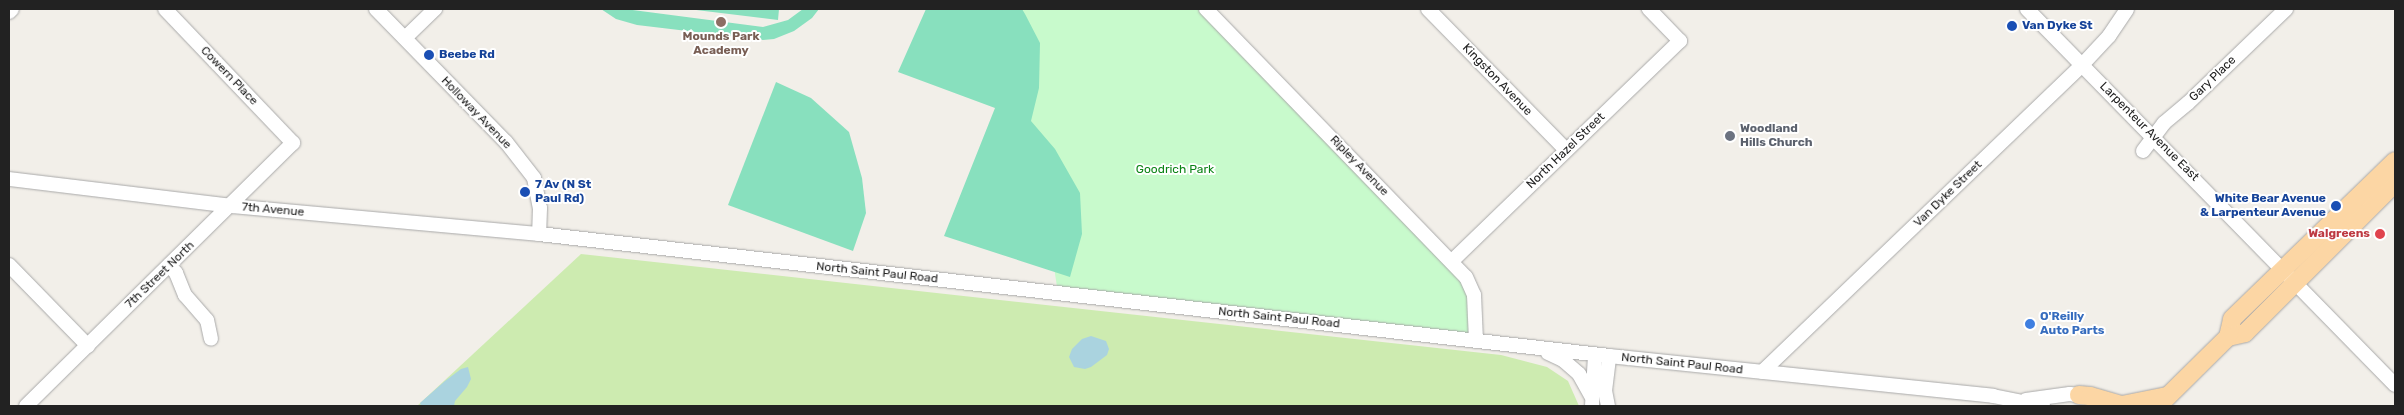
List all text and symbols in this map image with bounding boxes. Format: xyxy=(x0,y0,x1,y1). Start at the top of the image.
marker: Mounds Park Academy xyxy=(715,16,727,28)
place label: Van Dyke St xyxy=(2022,19,2093,33)
marker: Van Dyke St xyxy=(2006,20,2018,32)
place label: Mounds Park Academy xyxy=(683,30,759,58)
street label: Kingston Avenue xyxy=(1459,41,1535,119)
street label: Cowern Place xyxy=(197,44,261,108)
place label: Beebe Rd xyxy=(439,48,495,62)
marker: Beebe Rd xyxy=(423,49,435,61)
street label: Gary Place xyxy=(2187,53,2239,105)
street label: Holloway Avenue xyxy=(438,74,514,152)
street label: Larpenteur Avenue East xyxy=(2096,79,2202,185)
street label: North Hazel Street xyxy=(1524,110,1608,192)
place label: Woodland Hills Church xyxy=(1740,122,1813,150)
marker: Woodland Hills Church xyxy=(1724,130,1736,142)
street label: Ripley Avenue xyxy=(1326,133,1392,199)
street label: Van Dyke Street xyxy=(1911,158,1985,230)
park label: Goodrich Park xyxy=(1136,163,1214,177)
place label: 7 Av (N St Paul Rd) xyxy=(535,178,592,206)
marker: 7 Av (N St Paul Rd) xyxy=(519,186,531,198)
place label: White Bear Avenue & Larpenteur Avenue xyxy=(2199,192,2326,220)
street label: 7th Avenue xyxy=(241,200,305,220)
marker: White Bear Avenue & Larpenteur Avenue xyxy=(2330,200,2342,212)
place label: Walgreens xyxy=(2308,227,2370,241)
marker: Walgreens xyxy=(2374,228,2386,240)
street label: 7th Street North xyxy=(122,238,198,312)
street label: North Saint Paul Road xyxy=(815,259,939,287)
street label: North Saint Paul Road xyxy=(1217,304,1341,332)
place label: O'Reilly Auto Parts xyxy=(2040,310,2104,338)
marker: O'Reilly Auto Parts xyxy=(2024,318,2036,330)
street label: North Saint Paul Road xyxy=(1620,350,1744,378)

